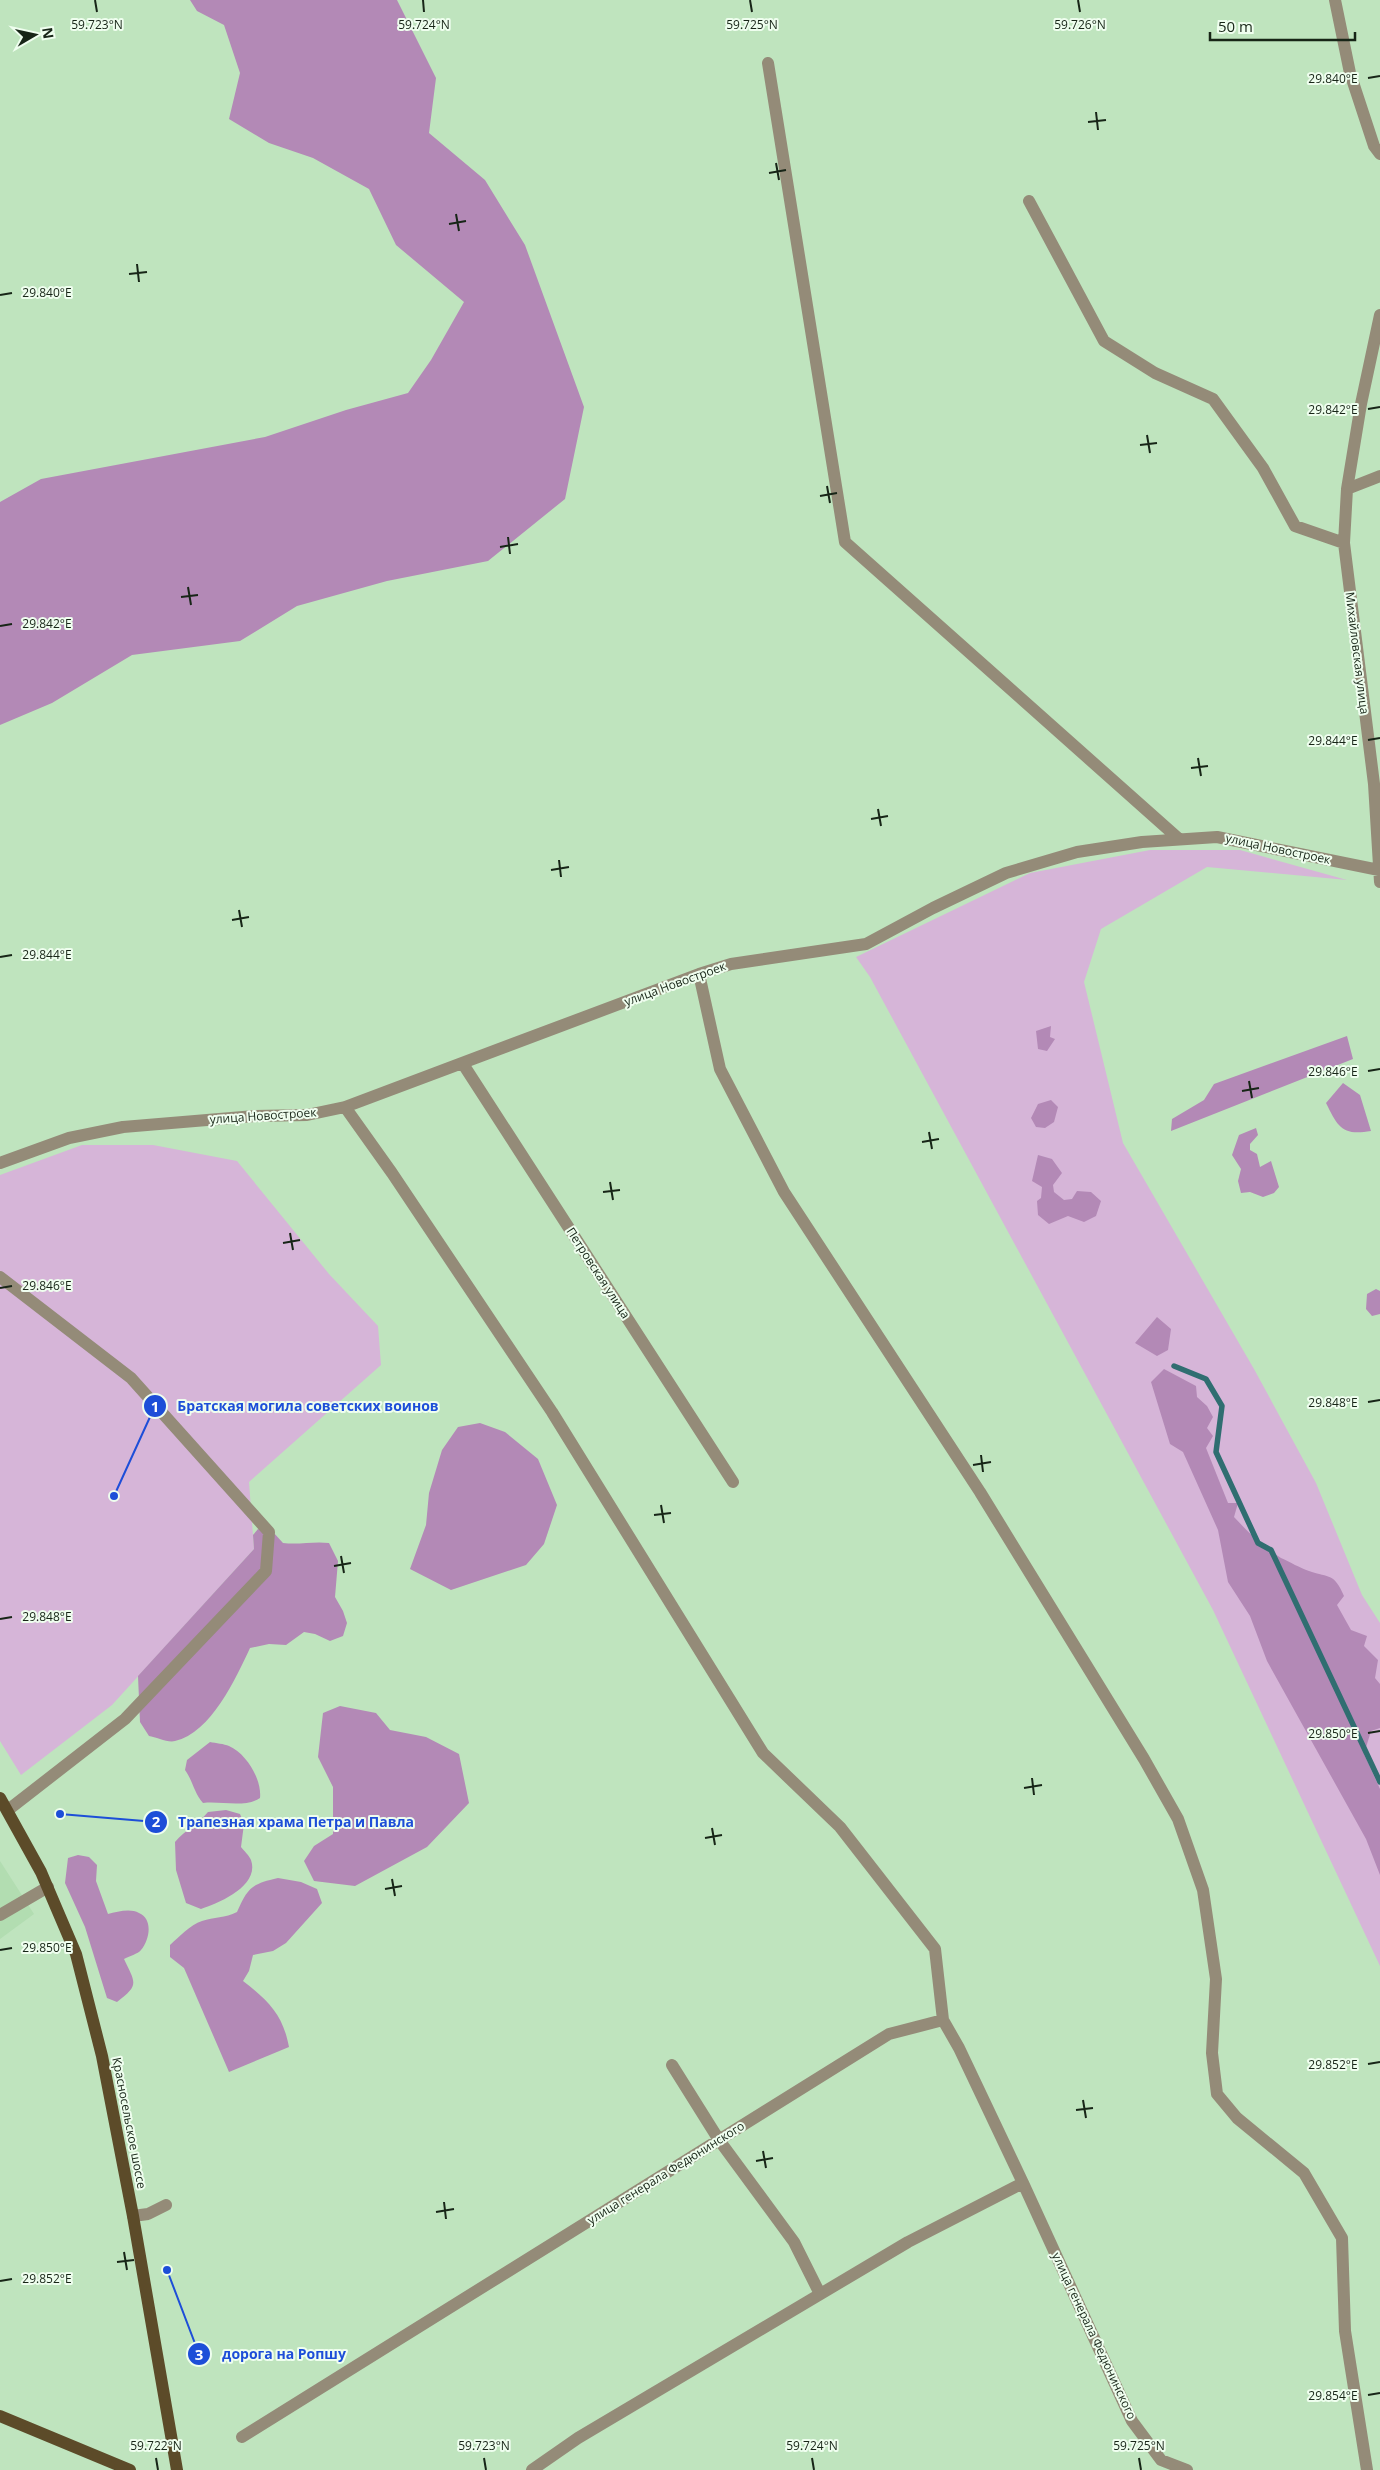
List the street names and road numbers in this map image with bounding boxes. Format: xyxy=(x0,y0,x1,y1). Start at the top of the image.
street label: Михайловская улица xyxy=(1342,591,1373,715)
street label: улица Новостроек xyxy=(1224,829,1333,868)
street label: улица Новостроек xyxy=(622,957,729,1010)
street label: улица Новостроек xyxy=(209,1103,318,1128)
street label: Петровская улица xyxy=(563,1224,634,1322)
street label: Красносельское шоссе xyxy=(108,2056,151,2190)
street label: улица генерала Федюнинского xyxy=(584,2117,748,2228)
street label: улица генерала Федюнинского xyxy=(1048,2250,1141,2422)

